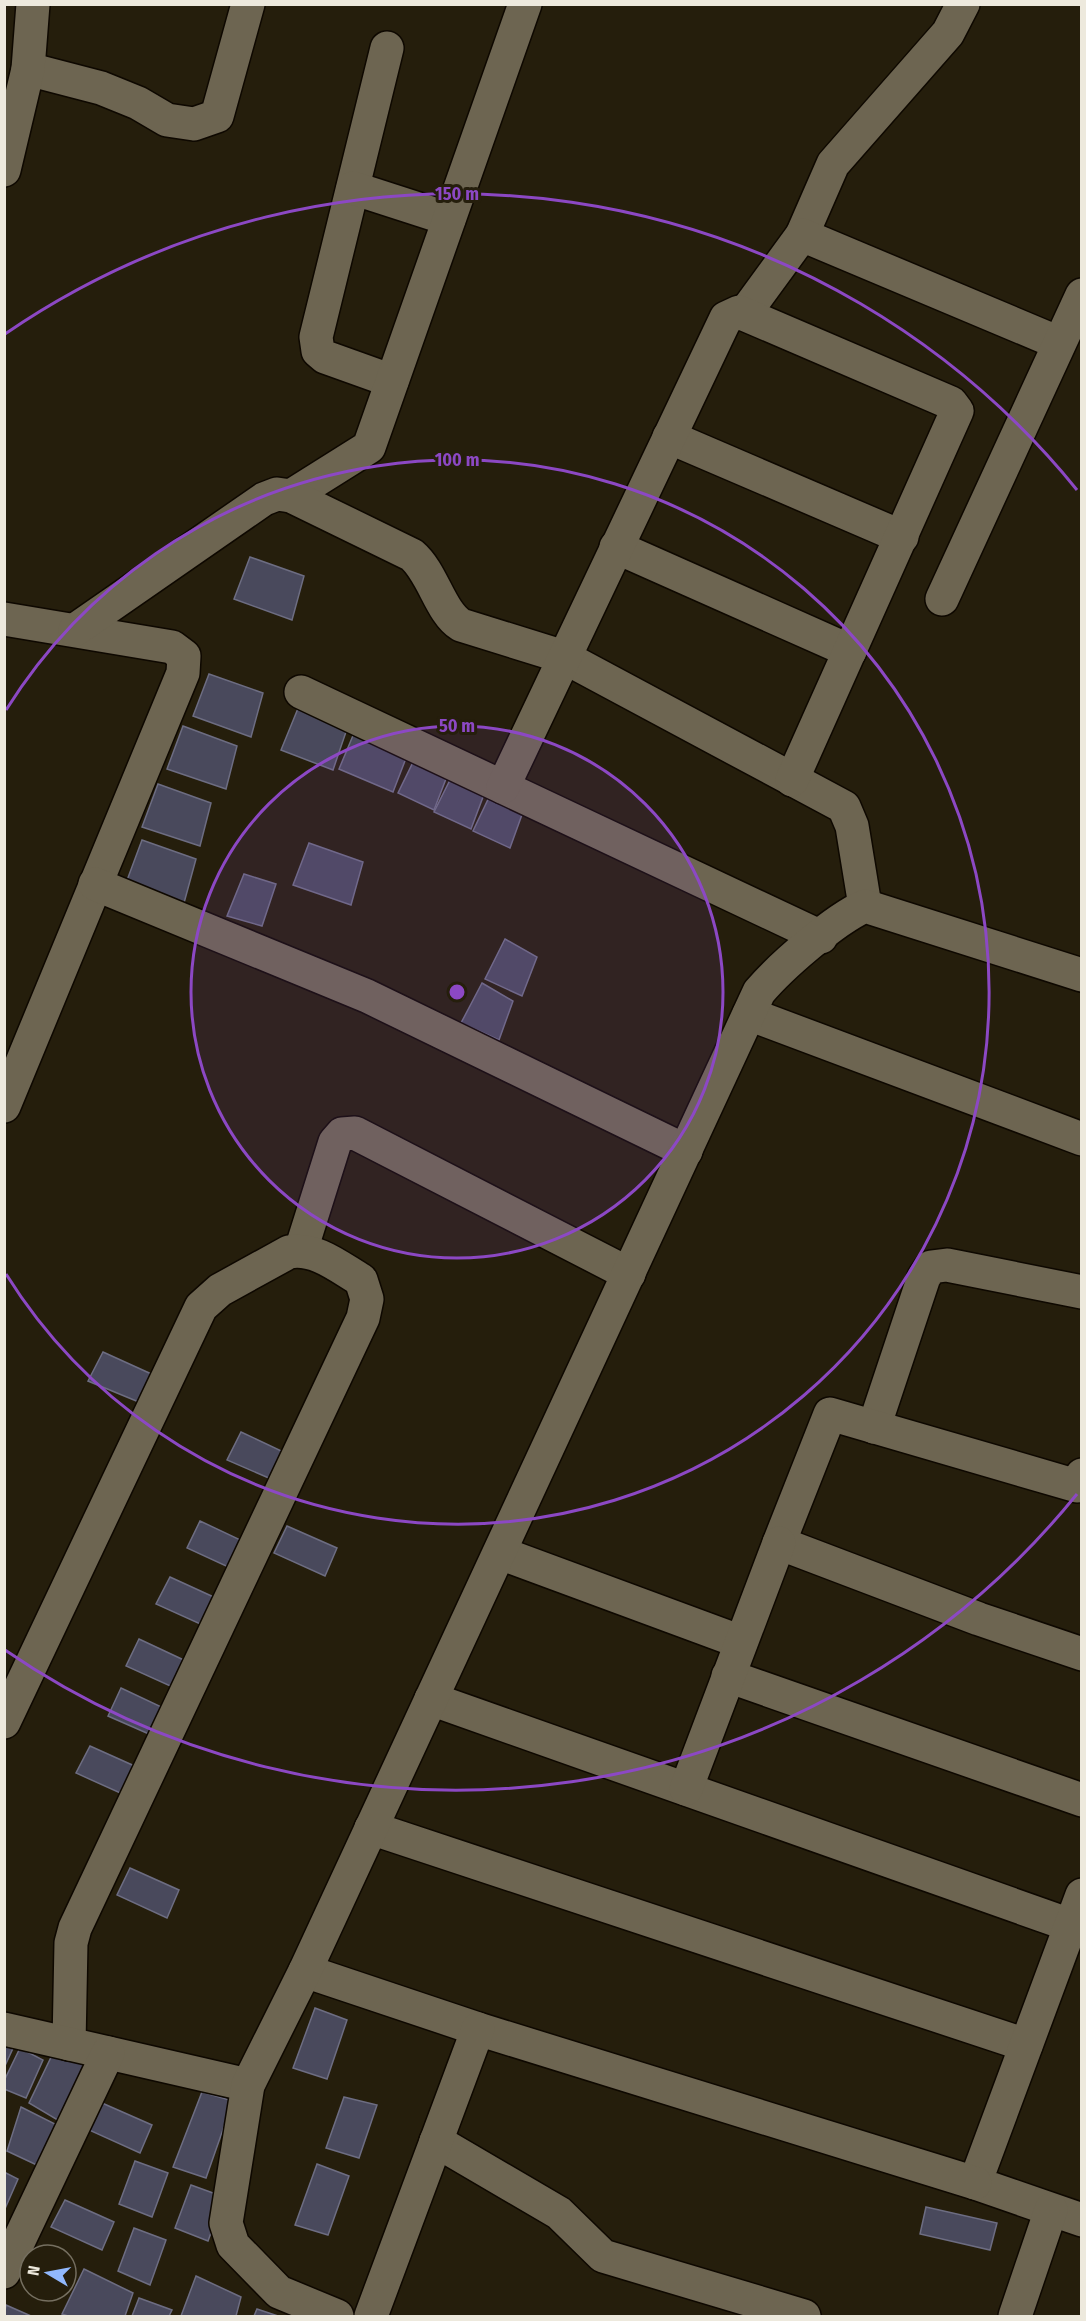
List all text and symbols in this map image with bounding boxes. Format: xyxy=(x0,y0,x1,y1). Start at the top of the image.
text: 150 m xyxy=(435,183,479,205)
text: 100 m xyxy=(435,449,479,471)
text: 50 m xyxy=(439,715,475,737)
centre of rings xyxy=(447,982,467,1002)
north arrow xyxy=(18,2243,78,2303)
text: N xyxy=(24,2264,44,2277)

